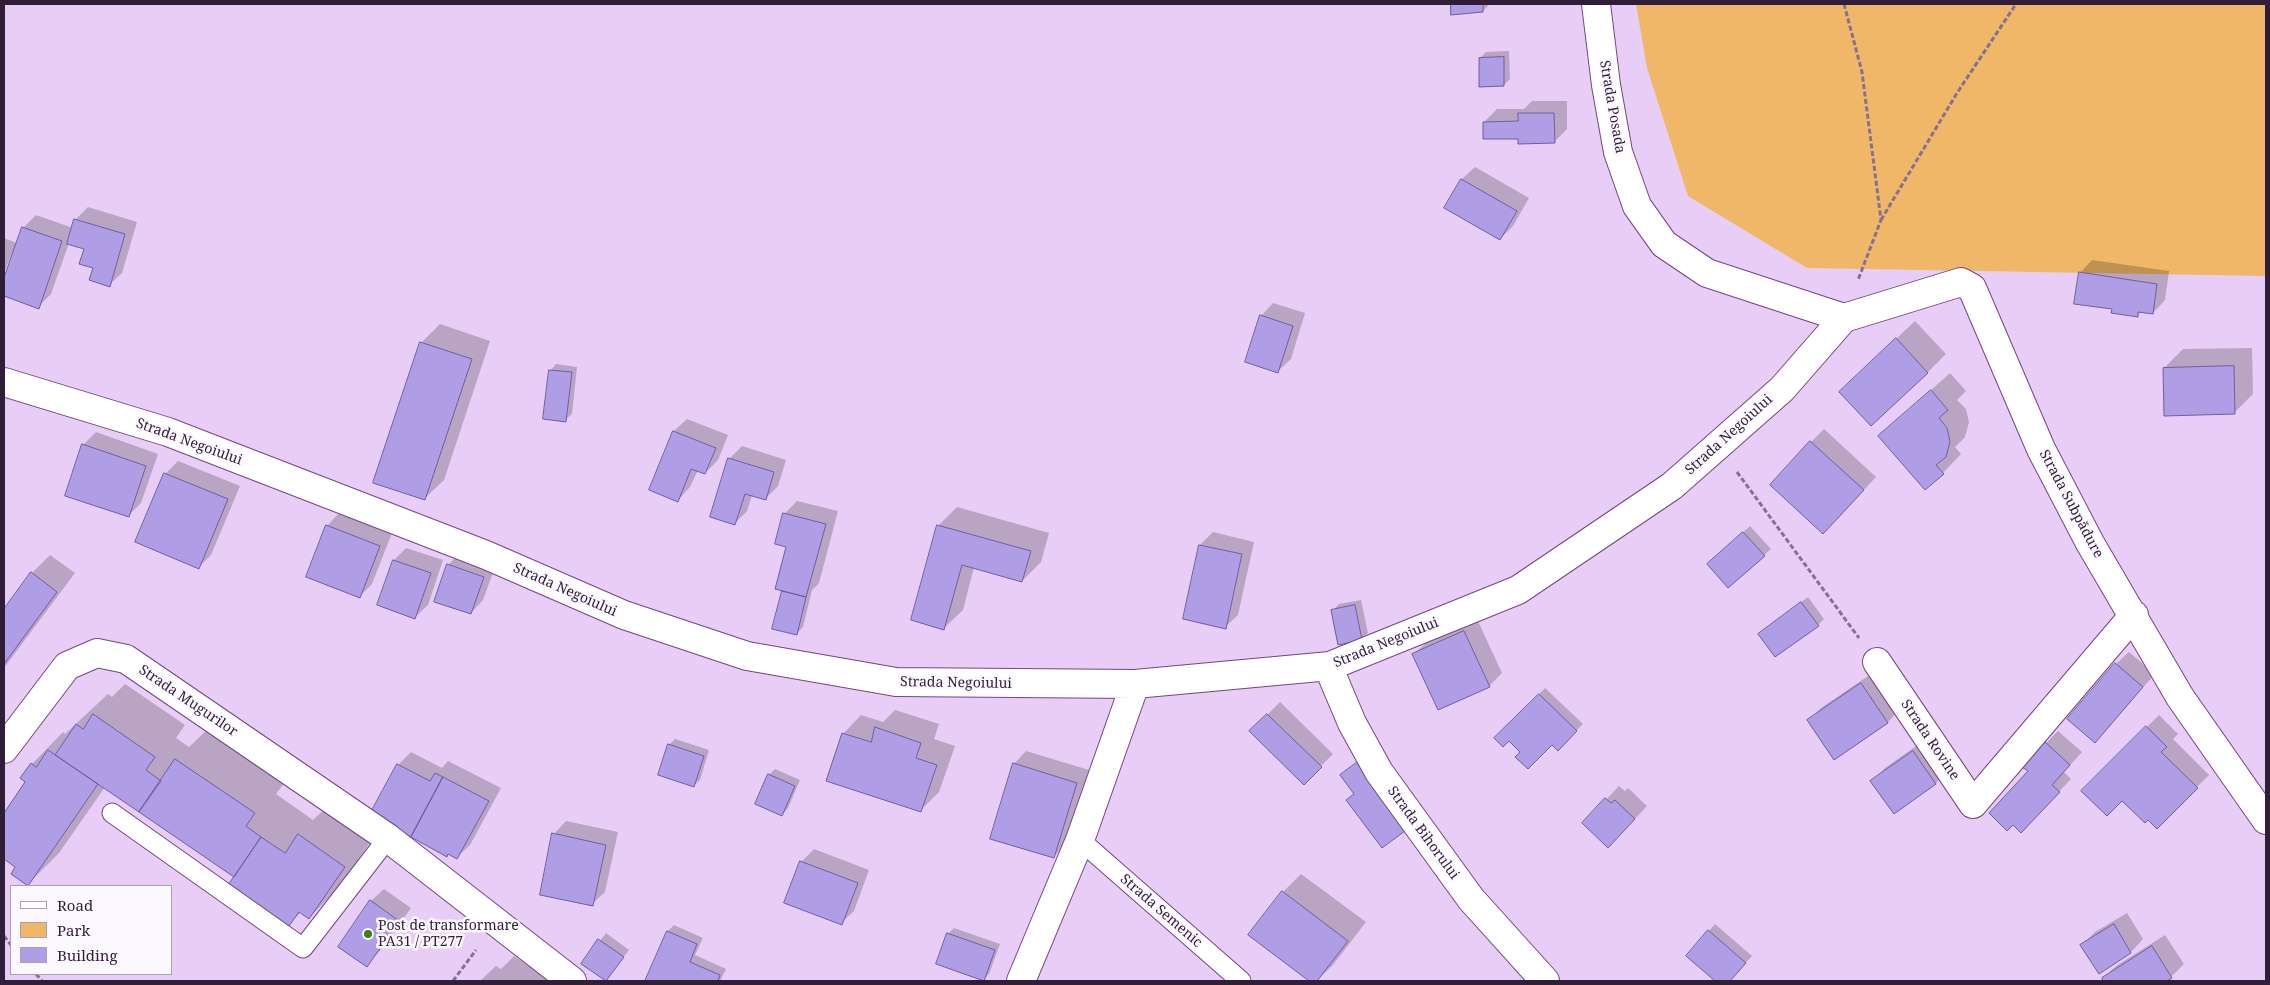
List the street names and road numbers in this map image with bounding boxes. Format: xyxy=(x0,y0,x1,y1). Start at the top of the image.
street label: Strada Posada xyxy=(1596,59,1628,155)
street label: Strada Negoiului xyxy=(1682,391,1776,479)
street label: Strada Negoiului xyxy=(134,415,244,469)
street label: Strada Subpădure xyxy=(2035,447,2107,561)
street label: Strada Negoiului xyxy=(511,560,619,620)
street label: Strada Negoiului xyxy=(1331,614,1441,672)
street label: Strada Mugurilor xyxy=(135,662,241,740)
street label: Strada Negoiului xyxy=(900,674,1012,692)
street label: Strada Rovine xyxy=(1897,697,1963,783)
street label: Strada Bihorului xyxy=(1384,783,1462,883)
street label: Strada Semenic xyxy=(1117,871,1205,951)

